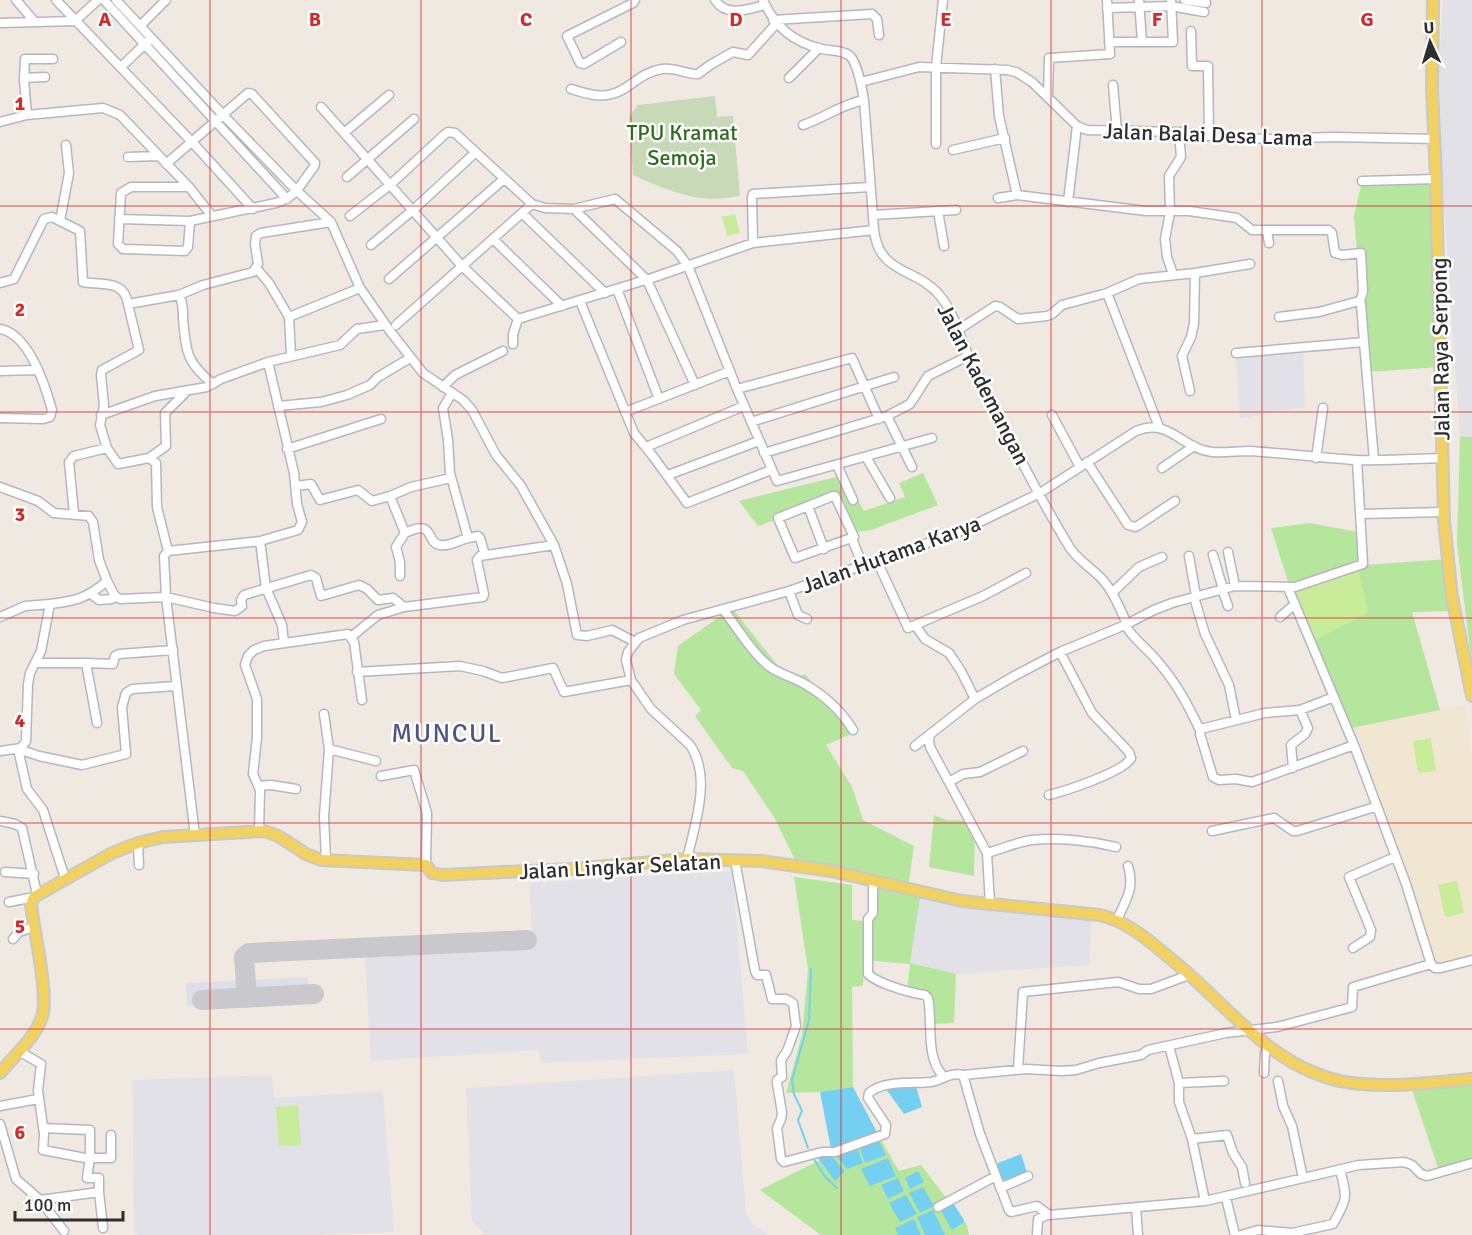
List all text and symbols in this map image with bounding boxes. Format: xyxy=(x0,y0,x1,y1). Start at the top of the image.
text: A xyxy=(99,7,112,32)
text: B xyxy=(309,7,321,32)
text: C xyxy=(520,7,532,32)
text: D xyxy=(729,7,743,32)
text: E xyxy=(940,7,952,32)
text: F xyxy=(1152,7,1163,32)
text: G xyxy=(1360,7,1374,32)
north arrow xyxy=(1400,12,1460,72)
text: U xyxy=(1423,18,1435,38)
text: 1 xyxy=(15,91,26,116)
street label: Jalan Balai Desa Lama xyxy=(1103,117,1313,152)
park label: TPU Kramat Semoja xyxy=(626,119,738,171)
street label: Jalan Raya Serpong xyxy=(1425,257,1456,441)
text: 2 xyxy=(15,297,25,322)
street label: Jalan Kademangan xyxy=(931,299,1036,469)
text: 3 xyxy=(15,502,25,527)
street label: Jalan Hutama Karya xyxy=(798,510,984,599)
text: 4 xyxy=(15,708,26,733)
district label: MUNCUL xyxy=(391,718,503,750)
street label: Jalan Lingkar Selatan xyxy=(518,848,722,885)
text: 5 xyxy=(15,914,25,939)
text: 6 xyxy=(15,1120,26,1145)
scale bar xyxy=(15,1184,123,1222)
text: 100 m xyxy=(24,1194,71,1216)

